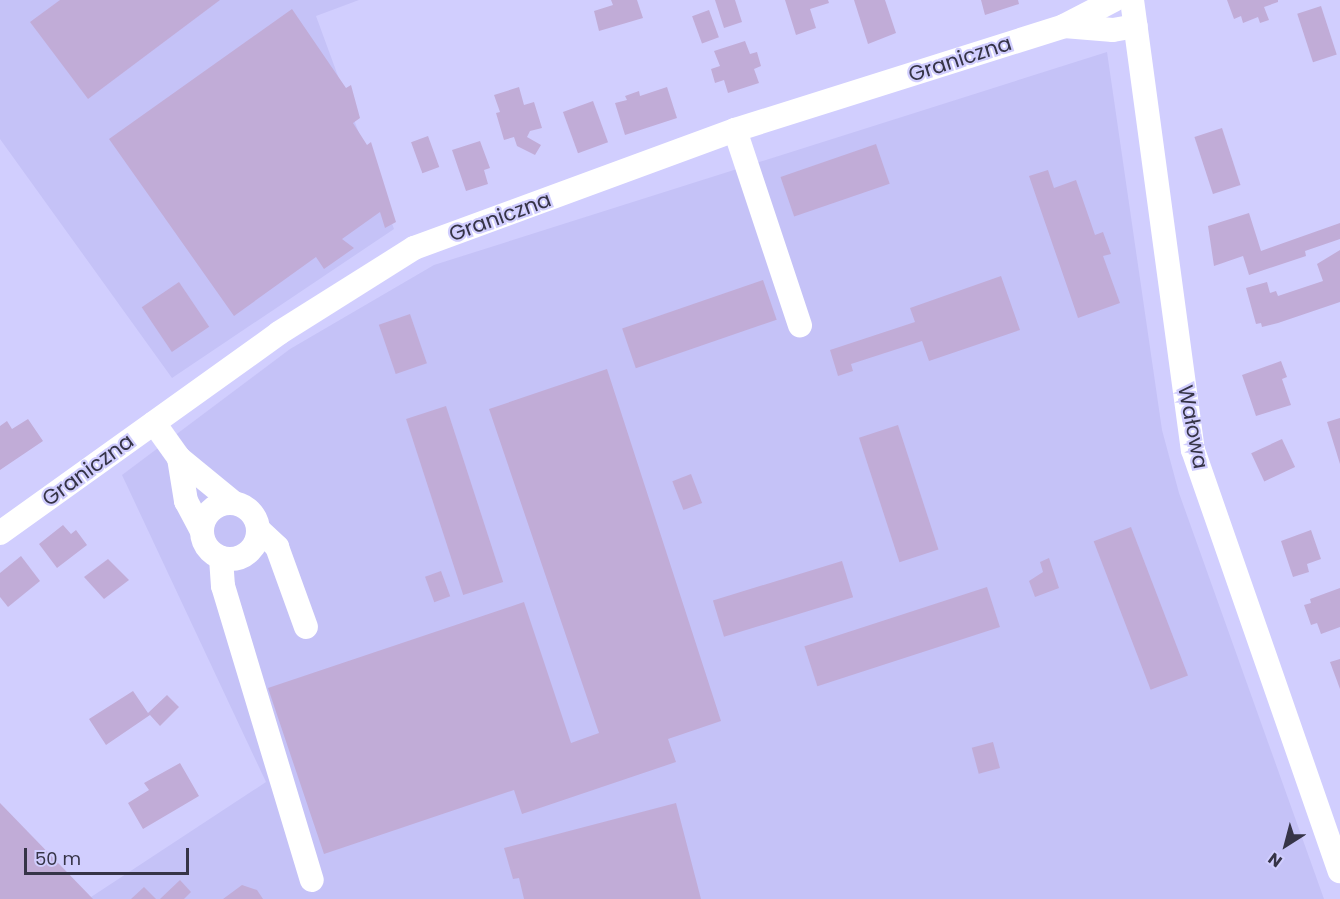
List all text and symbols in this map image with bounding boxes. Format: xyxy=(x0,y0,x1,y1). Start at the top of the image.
street label: Graniczna xyxy=(905,30,1015,88)
street label: Graniczna xyxy=(445,187,555,247)
street label: Wałowa xyxy=(1173,383,1213,471)
street label: Graniczna xyxy=(37,428,139,512)
north arrow xyxy=(1256,815,1316,875)
scale bar xyxy=(27,836,192,874)
text: 50 m xyxy=(35,846,81,871)
text: N xyxy=(1263,847,1287,873)

